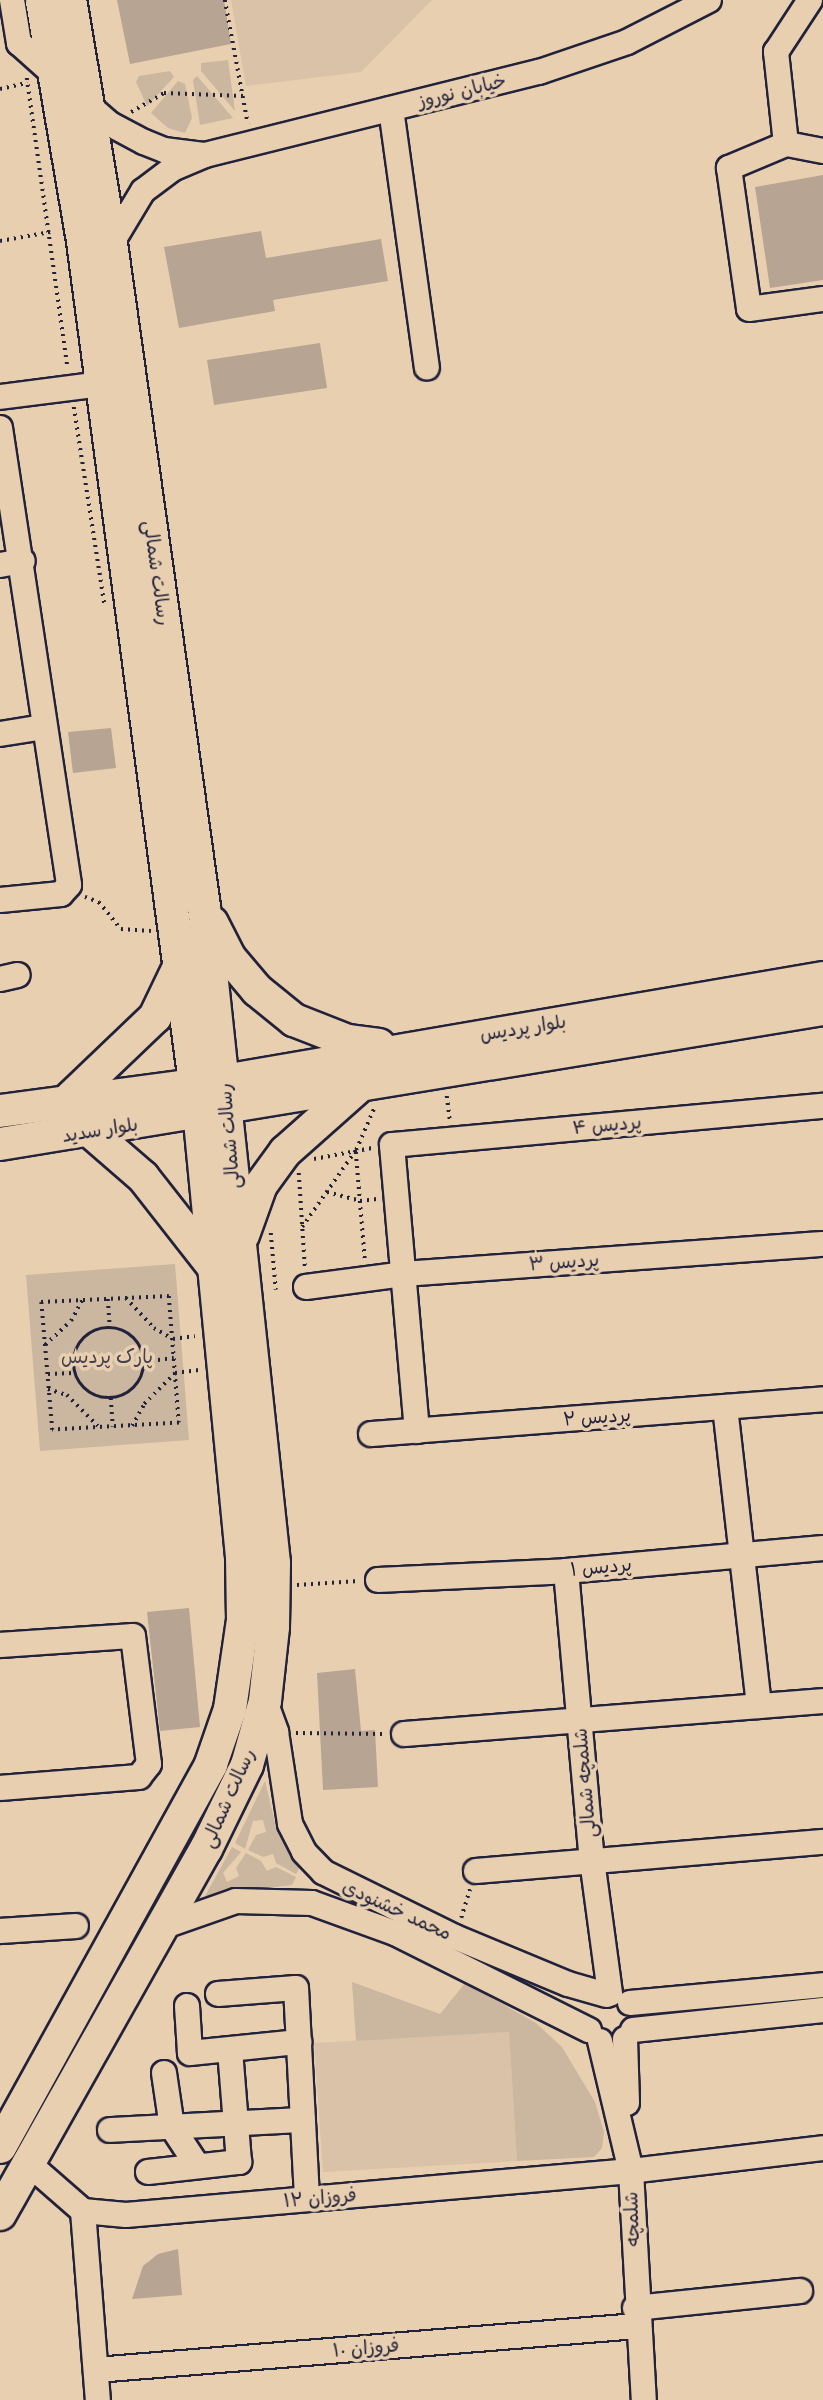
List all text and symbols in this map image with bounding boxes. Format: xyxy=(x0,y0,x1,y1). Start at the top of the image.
street label: خیابان نوروز xyxy=(415,69,509,113)
street label: رسالت شمالی xyxy=(138,519,176,627)
street label: بلوار پردیس xyxy=(478,1010,568,1046)
street label: رسالت شمالی xyxy=(213,1082,245,1190)
street label: پردیس ۴ xyxy=(572,1111,642,1139)
street label: بلوار سدید xyxy=(60,1113,140,1147)
street label: پردیس ۳ xyxy=(528,1248,600,1276)
park label: پارک پردیس xyxy=(61,1346,153,1368)
street label: پردیس ۲ xyxy=(562,1403,632,1431)
street label: پردیس ۱ xyxy=(569,1553,633,1581)
street label: شلمچه شمالی xyxy=(569,1727,601,1839)
street label: رسالت شمالی xyxy=(196,1745,260,1851)
street label: محمد خشنودی xyxy=(339,1875,455,1945)
street label: فروزان ۱۲ xyxy=(283,2183,357,2213)
street label: شلمچه xyxy=(620,2191,644,2247)
street label: فروزان ۱۰ xyxy=(332,2334,400,2362)

